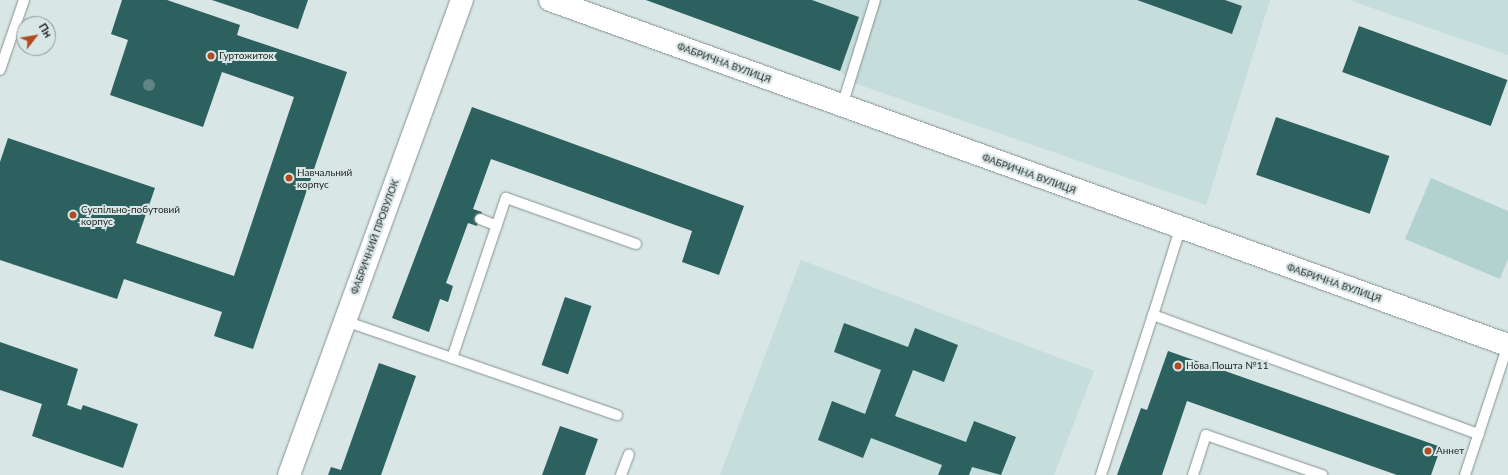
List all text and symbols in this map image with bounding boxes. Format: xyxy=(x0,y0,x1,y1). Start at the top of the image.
north arrow xyxy=(16,16,56,56)
text: Пн xyxy=(37,21,55,40)
street label: ФАБРИЧНА ВУЛИЦЯ xyxy=(675,40,773,86)
place label: Гуртожиток xyxy=(219,50,274,62)
marker: Гуртожиток xyxy=(206,51,216,61)
street label: ФАБРИЧНА ВУЛИЦЯ xyxy=(980,151,1078,197)
place label: Навчальний корпус xyxy=(297,166,352,190)
marker: Навчальний корпус xyxy=(284,173,294,183)
street label: ФАБРИЧНИЙ ПРОВУЛОК xyxy=(349,178,401,296)
place label: Суспільно-побутовий корпус xyxy=(81,203,180,226)
marker: Суспільно-побутовий корпус xyxy=(68,210,78,220)
street label: ФАБРИЧНА ВУЛИЦЯ xyxy=(1285,261,1383,305)
place label: Нова Пошта №11 xyxy=(1186,360,1268,372)
marker: Нова Пошта №11 xyxy=(1173,361,1183,371)
place label: Аннет xyxy=(1436,445,1464,457)
marker: Аннет xyxy=(1423,446,1433,456)

